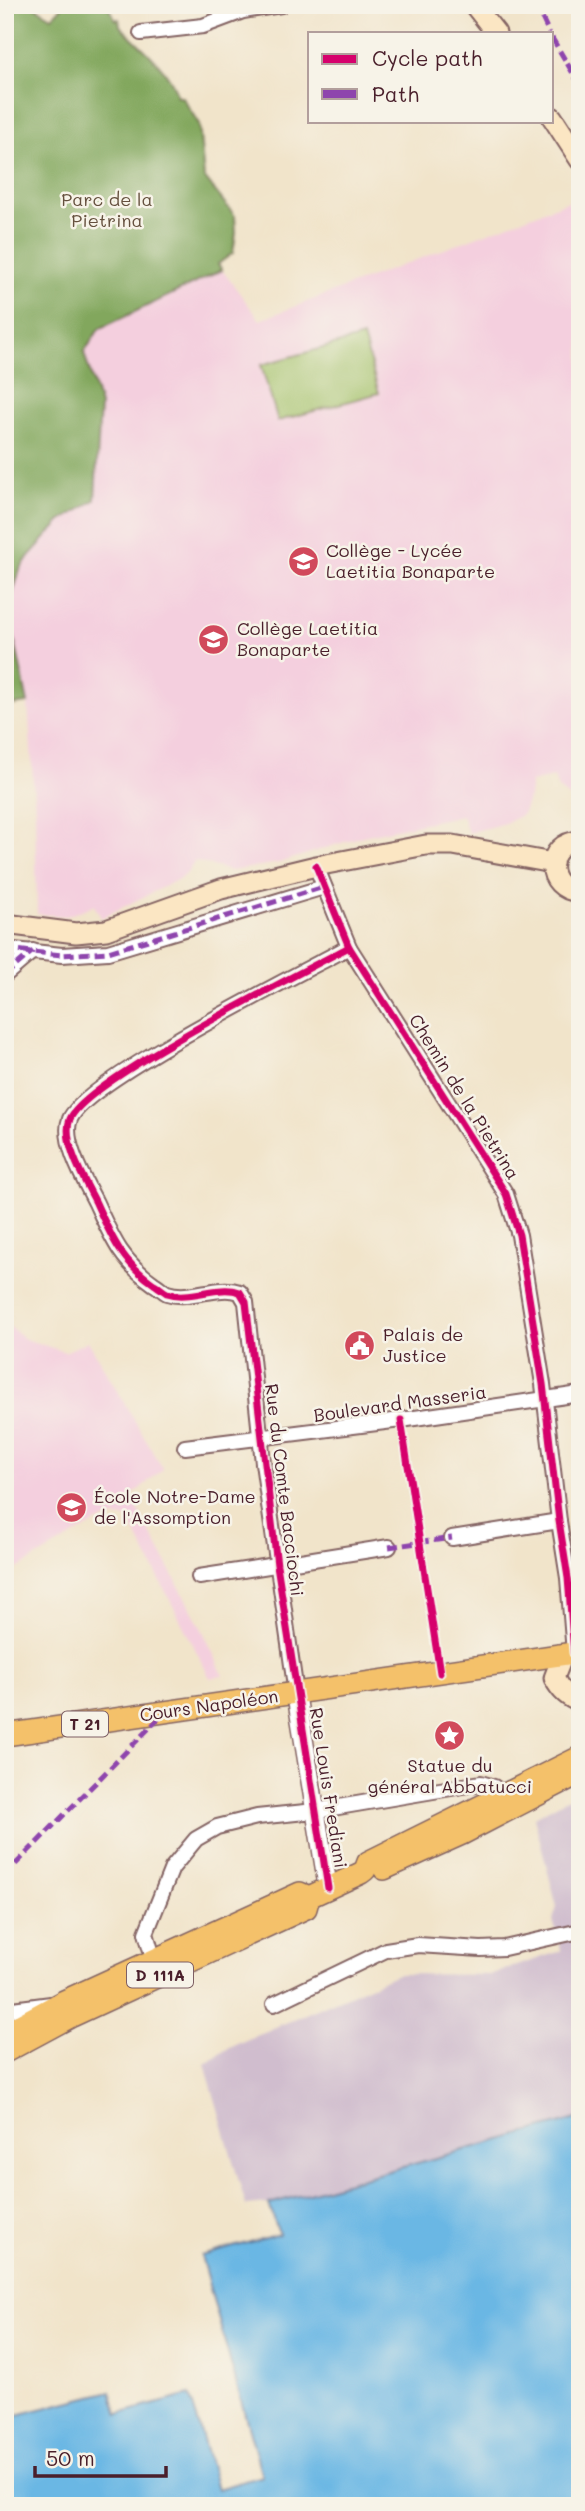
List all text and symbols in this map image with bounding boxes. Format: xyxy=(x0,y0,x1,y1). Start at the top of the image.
legend xyxy=(308,32,554,122)
text: Cycle path xyxy=(372,44,482,71)
text: Path xyxy=(372,80,419,107)
park label: Parc de la Pietrina xyxy=(61,187,153,232)
place label: Collège - Lycée Laetitia Bonaparte xyxy=(326,538,495,583)
school or university icon: Collège - Lycée Laetitia Bonaparte xyxy=(286,544,320,578)
place label: Collège Laetitia Bonaparte xyxy=(237,616,378,661)
school or university icon: Collège Laetitia Bonaparte xyxy=(197,622,231,656)
street label: Chemin de la Pietrina xyxy=(404,1009,526,1184)
place label: Palais de Justice xyxy=(383,1322,464,1367)
public building icon: Palais de Justice xyxy=(343,1328,377,1362)
street label: Boulevard Masseria xyxy=(312,1379,488,1427)
street label: Rue du Comte Bacciochi xyxy=(260,1382,310,1598)
place label: École Notre-Dame de l'Assomption xyxy=(94,1484,256,1529)
school or university icon: École Notre-Dame de l'Assomption xyxy=(54,1490,88,1524)
street label: Cours Napoléon xyxy=(138,1683,280,1727)
street label: Rue Louis Frediani xyxy=(304,1706,354,1870)
road number: T 21 xyxy=(62,1712,108,1736)
place icon: Statue du général Abbatucci xyxy=(433,1719,467,1753)
place label: Statue du général Abbatucci xyxy=(368,1753,532,1798)
road number: D 111A xyxy=(127,1963,193,1988)
scale bar xyxy=(35,2434,166,2478)
text: 50 m xyxy=(46,2444,95,2471)

